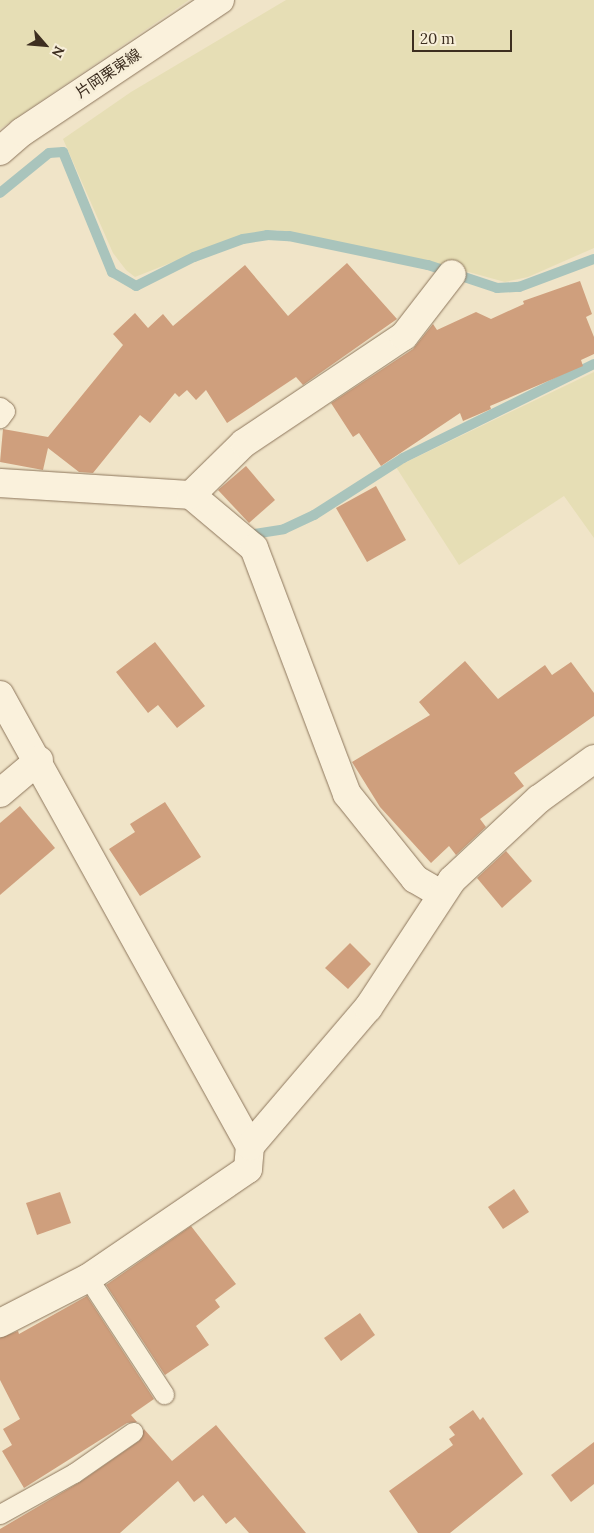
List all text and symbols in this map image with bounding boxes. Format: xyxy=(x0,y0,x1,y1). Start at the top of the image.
north arrow xyxy=(20,20,70,70)
scale bar xyxy=(414,20,514,52)
text: 20 m xyxy=(420,29,455,48)
text: N xyxy=(48,43,69,61)
street label: 片岡栗東線 xyxy=(72,45,144,101)

